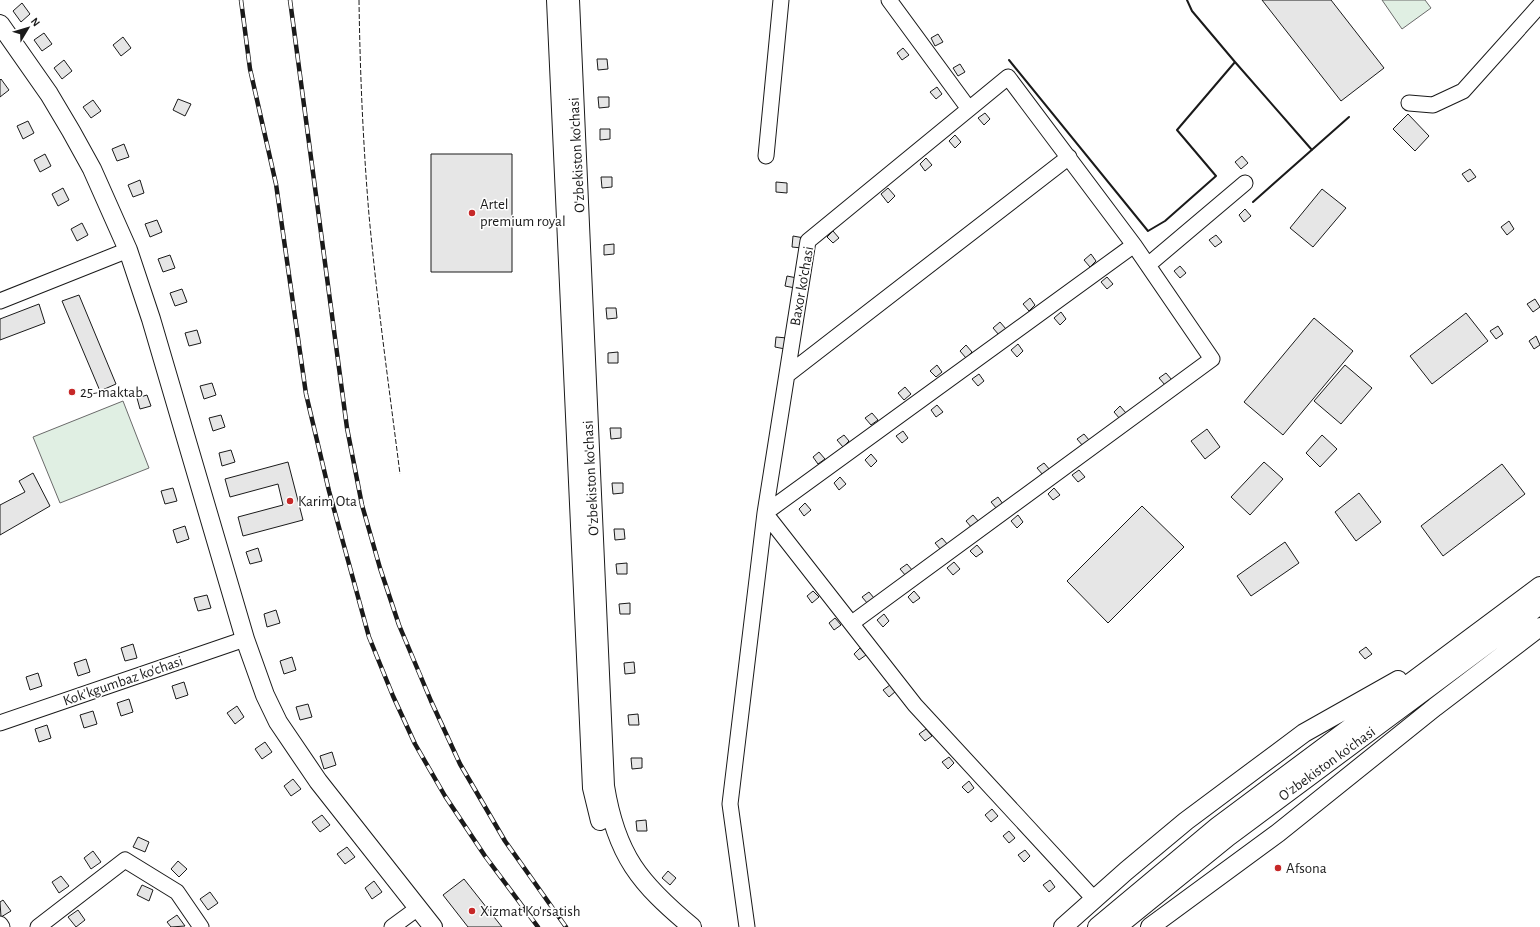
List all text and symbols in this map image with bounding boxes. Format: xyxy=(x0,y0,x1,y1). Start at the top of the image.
north arrow xyxy=(8,8,48,48)
text: N xyxy=(29,16,42,29)
street label: O'zbekiston ko'chasi xyxy=(566,97,588,213)
place label: Artel premium royal xyxy=(480,197,566,229)
marker: Artel premium royal xyxy=(467,208,477,218)
street label: Baxor ko'chasi xyxy=(788,245,816,327)
place label: 25-maktab xyxy=(80,385,143,400)
marker: 25-maktab xyxy=(67,387,77,397)
street label: O'zbekiston ko'chasi xyxy=(580,420,602,536)
place label: Karim Ota xyxy=(298,494,357,509)
marker: Karim Ota xyxy=(285,496,295,506)
street label: Kok'kgumbaz ko'chasi xyxy=(61,653,185,709)
street label: O'zbekiston ko'chasi xyxy=(1276,724,1378,804)
place label: Afsona xyxy=(1286,861,1327,876)
marker: Afsona xyxy=(1273,863,1283,873)
place label: Xizmat Ko'rsatish xyxy=(480,904,581,919)
marker: Xizmat Ko'rsatish xyxy=(467,906,477,916)

